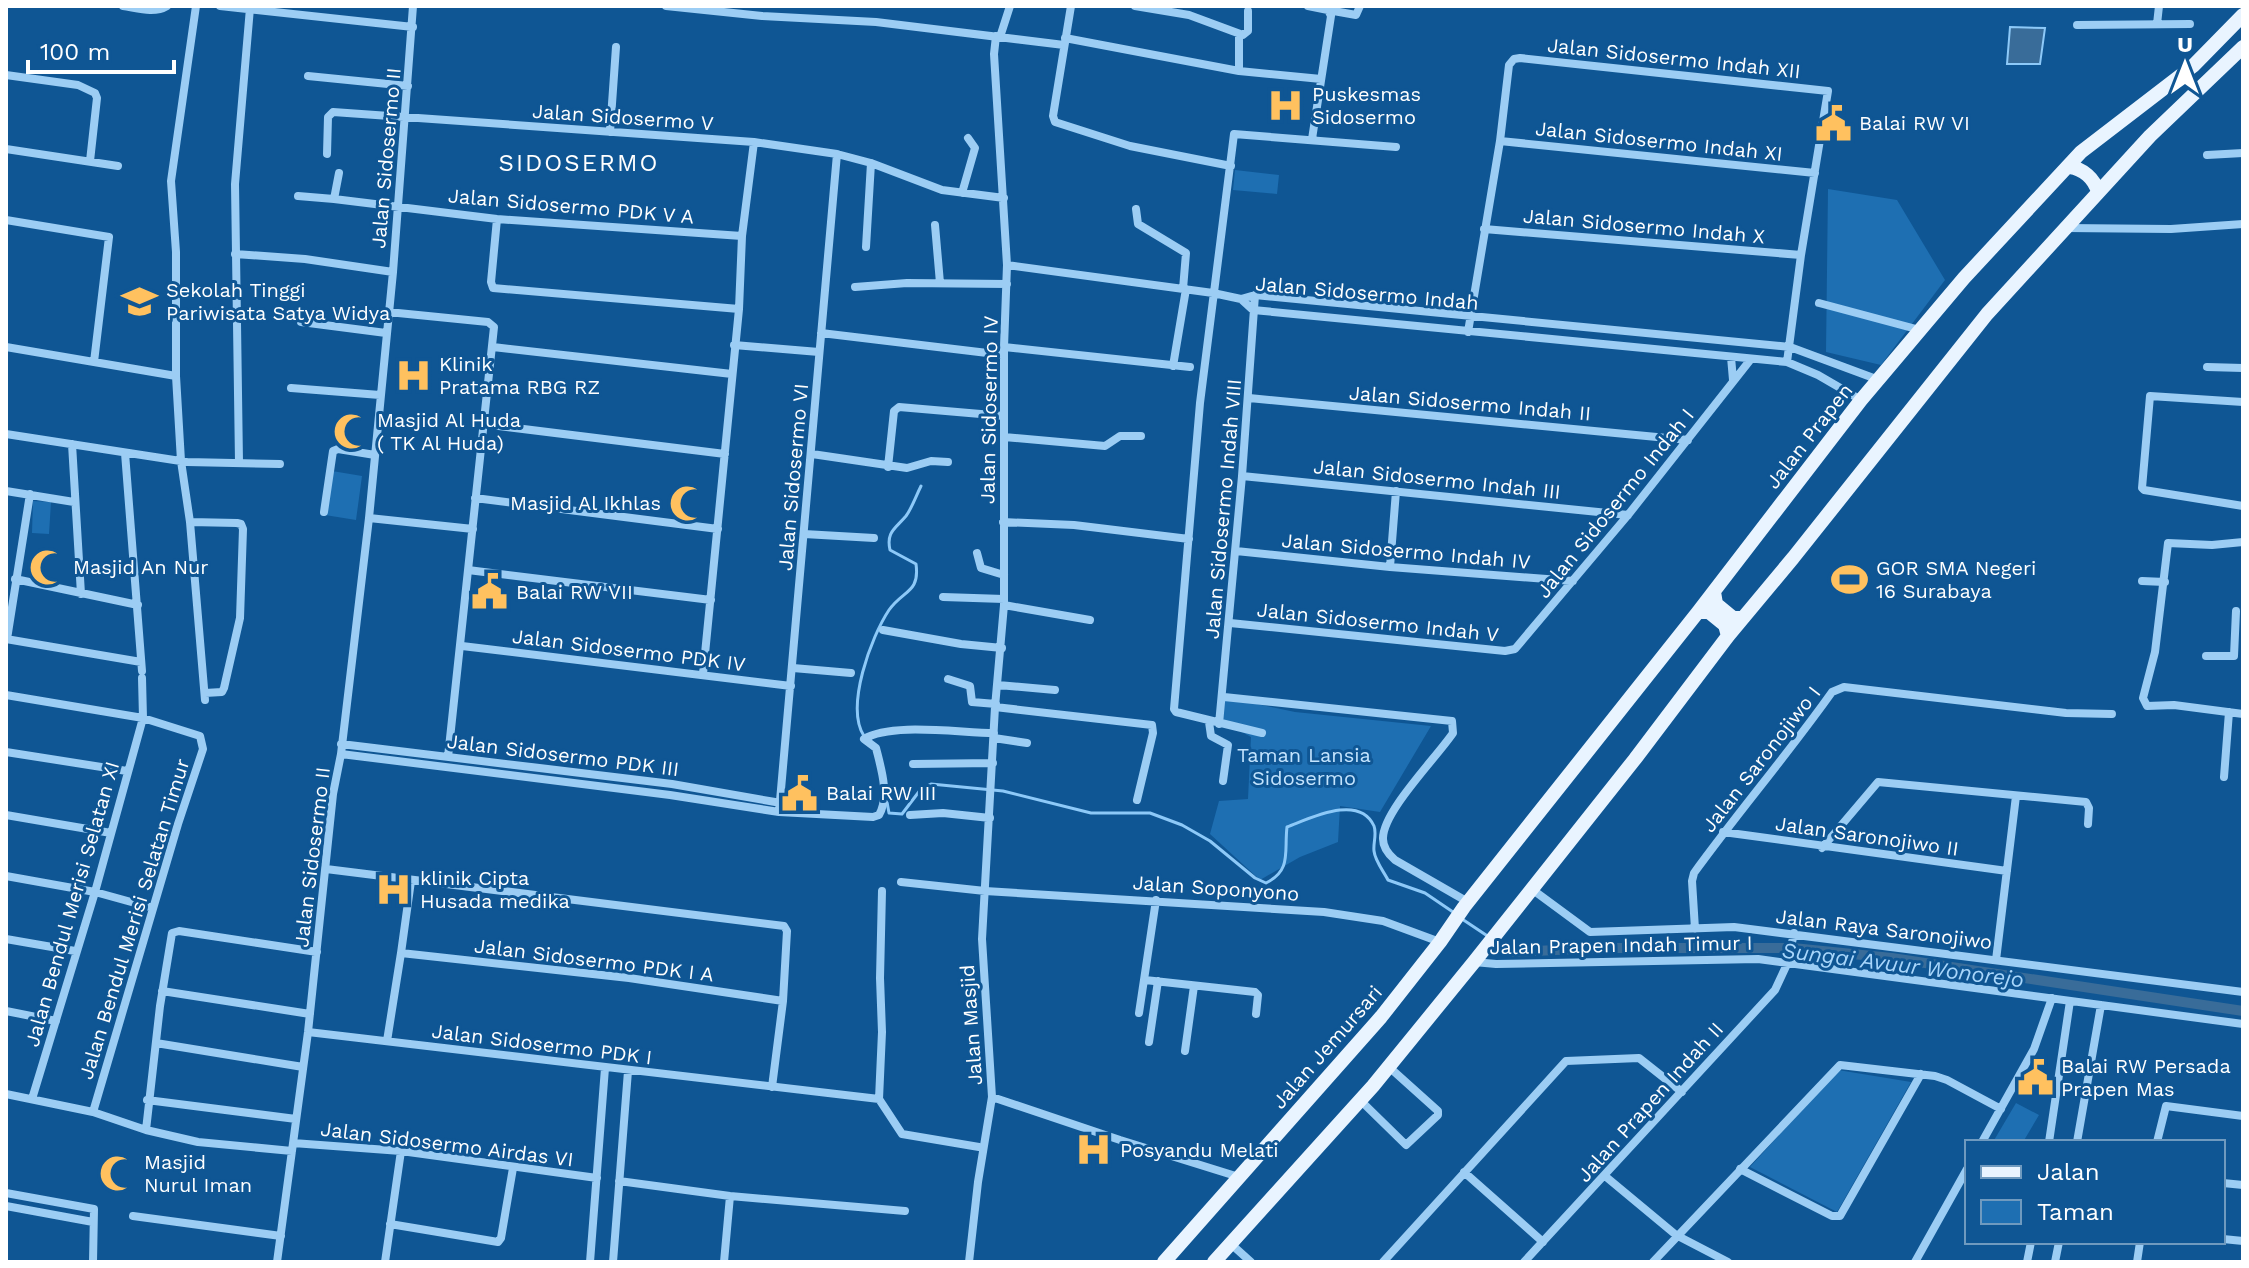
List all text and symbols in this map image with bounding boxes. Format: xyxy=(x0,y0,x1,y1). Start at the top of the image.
scale bar xyxy=(28,24,174,74)
north arrow xyxy=(2145,24,2225,104)
text: U xyxy=(2177,32,2193,57)
street label: Jalan Sidosermo Indah XII xyxy=(1546,33,1802,83)
text: 100 m xyxy=(40,38,110,66)
street label: Jalan Sidosermo II xyxy=(366,67,406,249)
place label: Puskesmas Sidosermo xyxy=(1312,82,1421,129)
hospital icon: Puskesmas Sidosermo xyxy=(1267,87,1305,125)
street label: Jalan Sidosermo V xyxy=(531,99,715,135)
public building icon: Balai RW VI xyxy=(1814,104,1852,142)
place label: Balai RW VI xyxy=(1859,111,1970,135)
street label: Jalan Sidosermo Indah XI xyxy=(1534,116,1784,166)
district label: SIDOSERMO xyxy=(499,149,659,177)
street label: Jalan Sidosermo PDK V A xyxy=(447,183,695,229)
street label: Jalan Sidosermo Indah X xyxy=(1522,203,1766,249)
street label: Jalan Sidosermo Indah xyxy=(1254,271,1480,315)
place label: Sekolah Tinggi Pariwisata Satya Widya xyxy=(166,278,390,325)
school or university icon: Sekolah Tinggi Pariwisata Satya Widya xyxy=(121,283,159,321)
street label: Jalan Sidosermo IV xyxy=(975,316,1003,504)
place label: Klinik Pratama RBG RZ xyxy=(439,352,600,399)
hospital icon: Klinik Pratama RBG RZ xyxy=(394,357,432,395)
street label: Jalan Sidosermo Indah VIII xyxy=(1200,378,1246,640)
street label: Jalan Prapen xyxy=(1761,379,1857,493)
street label: Jalan Sidosermo Indah II xyxy=(1348,380,1592,426)
street label: Jalan Sidosermo VI xyxy=(773,382,813,572)
street label: Jalan Sidosermo Indah I xyxy=(1531,403,1699,603)
place label: Masjid Al Huda ( TK Al Huda) xyxy=(377,408,521,455)
mosque icon: Masjid Al Huda ( TK Al Huda) xyxy=(332,412,370,450)
street label: Jalan Sidosermo Indah III xyxy=(1312,454,1562,504)
mosque icon: Masjid Al Ikhlas xyxy=(668,484,706,522)
place label: Masjid Al Ikhlas xyxy=(510,491,661,515)
street label: Jalan Sidosermo Indah IV xyxy=(1281,528,1531,574)
mosque icon: Masjid An Nur xyxy=(28,548,66,586)
place label: Masjid An Nur xyxy=(73,555,208,579)
place label: GOR SMA Negeri 16 Surabaya xyxy=(1876,556,2036,603)
sports icon: GOR SMA Negeri 16 Surabaya xyxy=(1831,561,1869,599)
public building icon: Balai RW VII xyxy=(471,573,509,611)
place label: Balai RW VII xyxy=(516,580,633,604)
street label: Jalan Sidosermo Indah V xyxy=(1256,597,1500,647)
street label: Jalan Sidosermo PDK IV xyxy=(511,624,747,676)
street label: Jalan Saronojiwo I xyxy=(1696,681,1826,837)
street label: Jalan Sidosermo PDK III xyxy=(446,729,680,781)
park label: Taman Lansia Sidosermo xyxy=(1237,743,1371,790)
street label: Jalan Bendul Merisi Selatan Timur xyxy=(74,756,194,1082)
street label: Jalan Bendul Merisi Selatan XI xyxy=(20,759,124,1049)
street label: Jalan Sidosermo II xyxy=(289,765,335,949)
public building icon: Balai RW III xyxy=(781,774,819,812)
place label: Balai RW III xyxy=(826,781,936,805)
street label: Jalan Saronojiwo II xyxy=(1774,811,1960,861)
place label: klinik Cipta Husada medika xyxy=(420,866,570,913)
hospital icon: klinik Cipta Husada medika xyxy=(375,870,413,908)
street label: Jalan Soponyono xyxy=(1132,870,1300,906)
street label: Jalan Raya Saronojiwo xyxy=(1774,904,1994,954)
street label: Jalan Prapen Indah Timur I xyxy=(1489,931,1753,959)
street label: Jalan Sidosermo PDK I A xyxy=(473,933,715,987)
water label: Sungai Avuur Wonorejo xyxy=(1780,938,2026,992)
street label: Jalan Masjid xyxy=(955,964,987,1086)
street label: Jalan Jemursari xyxy=(1267,980,1387,1114)
street label: Jalan Prapen Indah II xyxy=(1572,1017,1728,1187)
street label: Jalan Sidosermo PDK I xyxy=(430,1019,654,1069)
place label: Balai RW Persada Prapen Mas xyxy=(2061,1054,2231,1101)
public building icon: Balai RW Persada Prapen Mas xyxy=(2016,1059,2054,1097)
street label: Jalan Sidosermo Airdas VI xyxy=(319,1117,575,1171)
hospital icon: Posyandu Melati xyxy=(1075,1131,1113,1169)
place label: Posyandu Melati xyxy=(1120,1138,1279,1162)
legend xyxy=(1965,1140,2225,1244)
place label: Masjid Nurul Iman xyxy=(144,1150,252,1197)
mosque icon: Masjid Nurul Iman xyxy=(99,1154,137,1192)
text: Jalan xyxy=(2037,1158,2100,1186)
text: Taman xyxy=(2037,1198,2114,1226)

